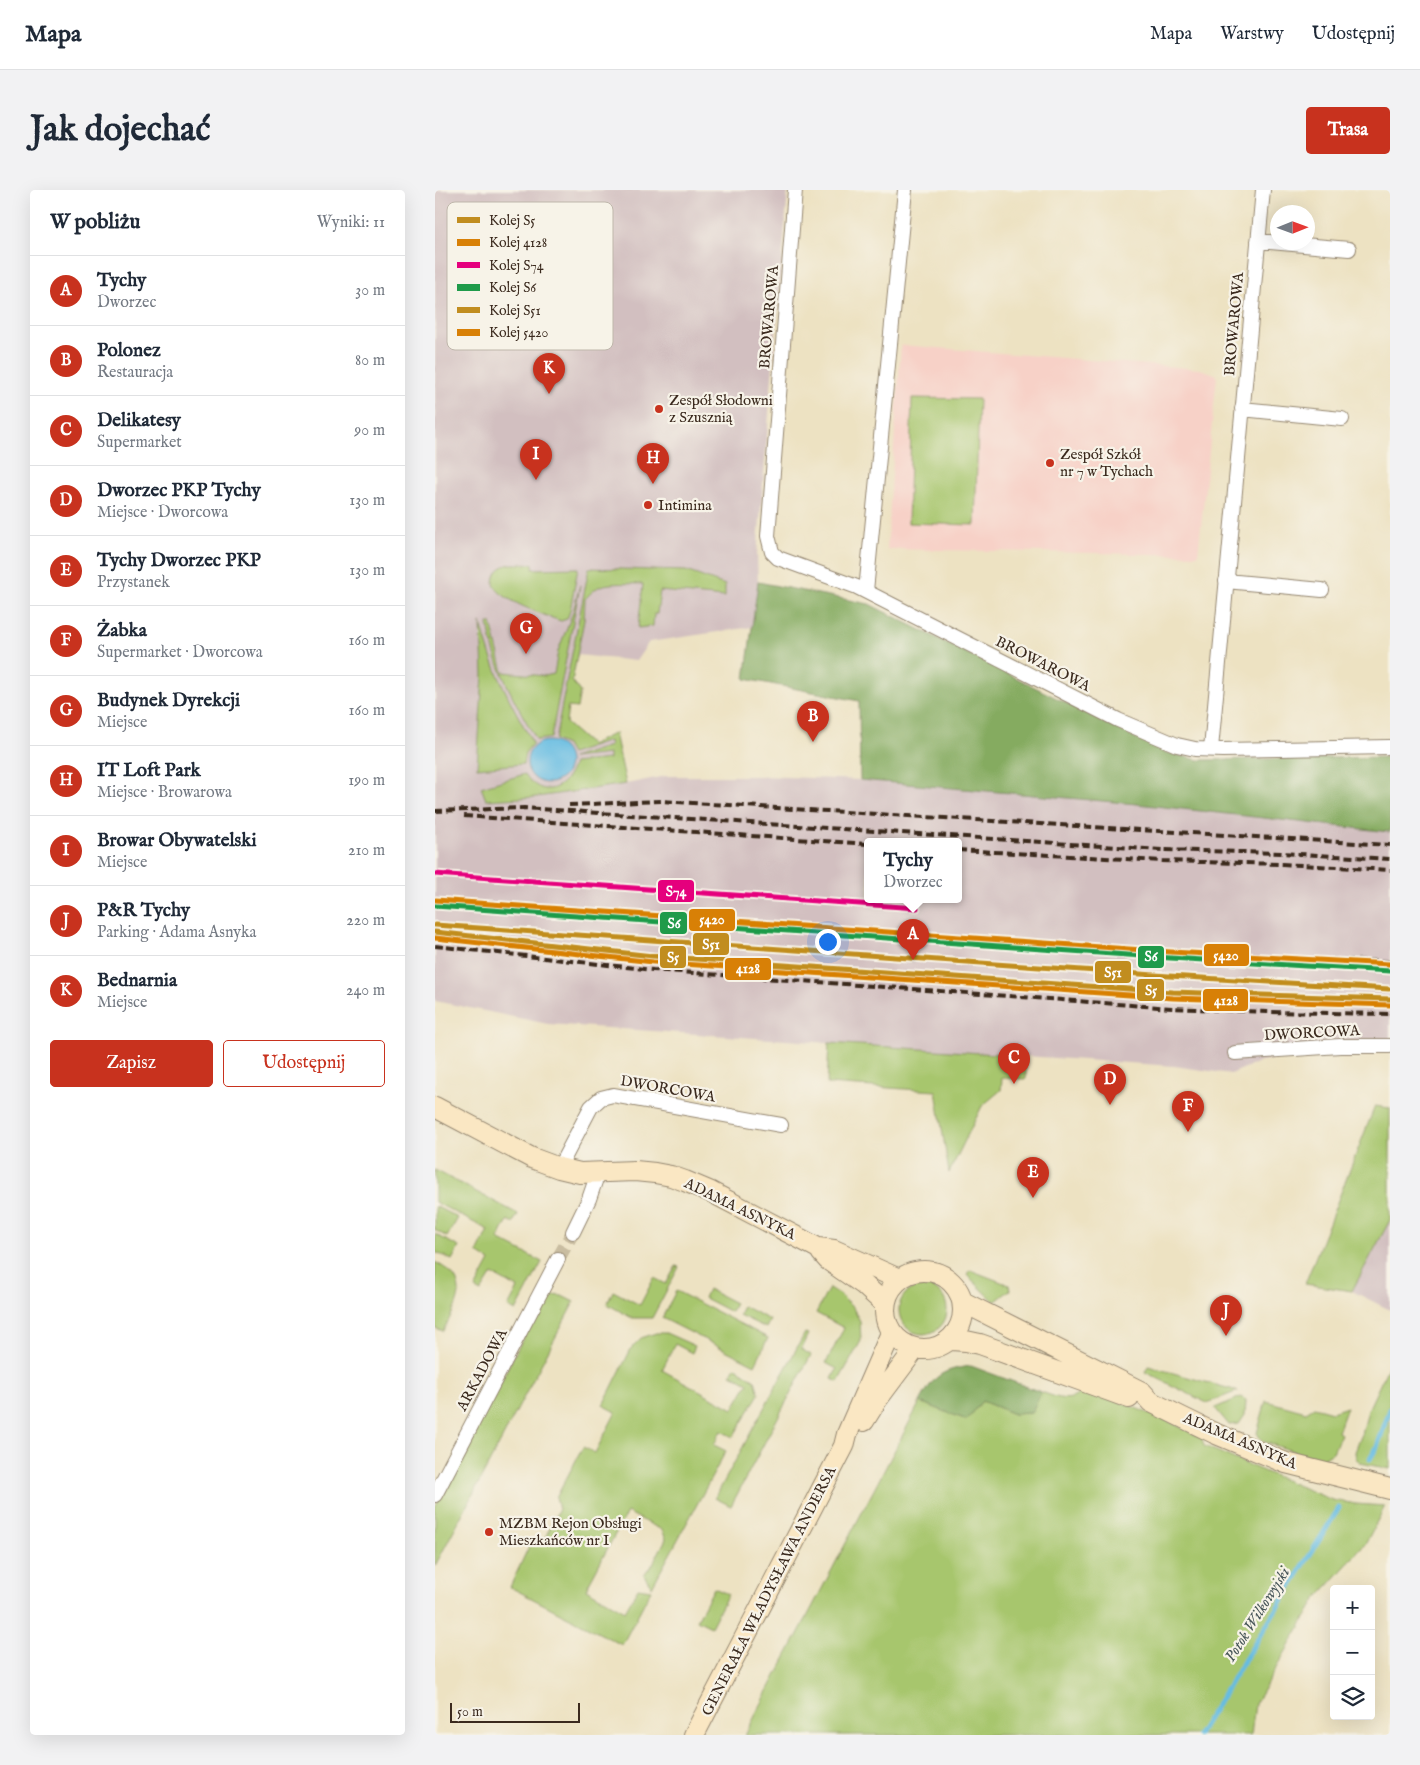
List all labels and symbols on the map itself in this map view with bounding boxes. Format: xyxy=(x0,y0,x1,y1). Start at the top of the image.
legend xyxy=(447,202,613,350)
north arrow xyxy=(1270,205,1315,250)
text: Kolej S5 xyxy=(489,212,535,230)
text: Kolej 4128 xyxy=(489,234,547,252)
text: Kolej S74 xyxy=(489,257,544,275)
street label: BROWAROWA xyxy=(755,263,783,370)
street label: BROWAROWA xyxy=(1220,270,1248,377)
text: Kolej S6 xyxy=(489,279,537,297)
text: Kolej S51 xyxy=(489,302,541,320)
text: Kolej 5420 xyxy=(489,324,549,342)
pin: K xyxy=(533,353,565,394)
place label: Zespół Słodowni z Szusznią xyxy=(669,391,773,427)
marker: Zespół Słodowni z Szusznią xyxy=(653,403,665,415)
pin: I xyxy=(520,439,552,480)
pin: H xyxy=(637,443,669,484)
place label: Zespół Szkół nr 7 w Tychach xyxy=(1060,445,1153,481)
marker: Zespół Szkół nr 7 w Tychach xyxy=(1044,457,1056,469)
place label: Intimina xyxy=(658,496,712,515)
marker: Intimina xyxy=(642,499,654,511)
pin: G xyxy=(510,613,542,654)
street label: BROWAROWA xyxy=(992,632,1094,696)
pin: B xyxy=(797,701,829,742)
line badge: S74 xyxy=(657,879,695,903)
text: S74 xyxy=(666,883,687,901)
line badge: 5420 xyxy=(688,908,736,932)
line badge: S6 xyxy=(659,911,688,935)
text: 5420 xyxy=(699,911,725,929)
text: S6 xyxy=(667,915,682,933)
pin: A xyxy=(897,919,929,960)
your location xyxy=(815,929,841,955)
line badge: S51 xyxy=(692,932,730,956)
text: S51 xyxy=(702,936,720,954)
line badge: 5420 xyxy=(1203,943,1250,967)
line badge: S5 xyxy=(659,945,687,969)
line badge: S6 xyxy=(1137,945,1165,969)
text: 5420 xyxy=(1213,947,1239,965)
text: S6 xyxy=(1144,948,1159,966)
text: S5 xyxy=(667,949,679,967)
line badge: 4128 xyxy=(724,957,772,981)
text: 4128 xyxy=(736,960,761,978)
line badge: S51 xyxy=(1094,960,1132,984)
text: S51 xyxy=(1104,964,1122,982)
line badge: S5 xyxy=(1136,978,1165,1002)
text: S5 xyxy=(1145,982,1157,1000)
line badge: 4128 xyxy=(1202,988,1249,1012)
text: 4128 xyxy=(1214,992,1239,1010)
street label: DWORCOWA xyxy=(1263,1021,1361,1045)
pin: C xyxy=(998,1043,1030,1084)
pin: D xyxy=(1094,1064,1126,1105)
street label: DWORCOWA xyxy=(619,1071,718,1107)
pin: F xyxy=(1172,1091,1204,1132)
pin: E xyxy=(1017,1157,1049,1198)
street label: ADAMA ASNYKA xyxy=(680,1173,800,1245)
pin: J xyxy=(1210,1295,1242,1336)
street label: ARKADOWA xyxy=(452,1325,512,1415)
street label: ADAMA ASNYKA xyxy=(1179,1408,1301,1474)
street label: GENERAŁA WŁADYSŁAWA ANDERSA xyxy=(698,1462,841,1719)
place label: MZBM Rejon Obsługi Mieszkańców nr I xyxy=(499,1514,642,1550)
marker: MZBM Rejon Obsługi Mieszkańców nr I xyxy=(483,1526,495,1538)
water label: Potok Wilkowyjski xyxy=(1221,1563,1296,1666)
scale bar xyxy=(450,1700,580,1723)

